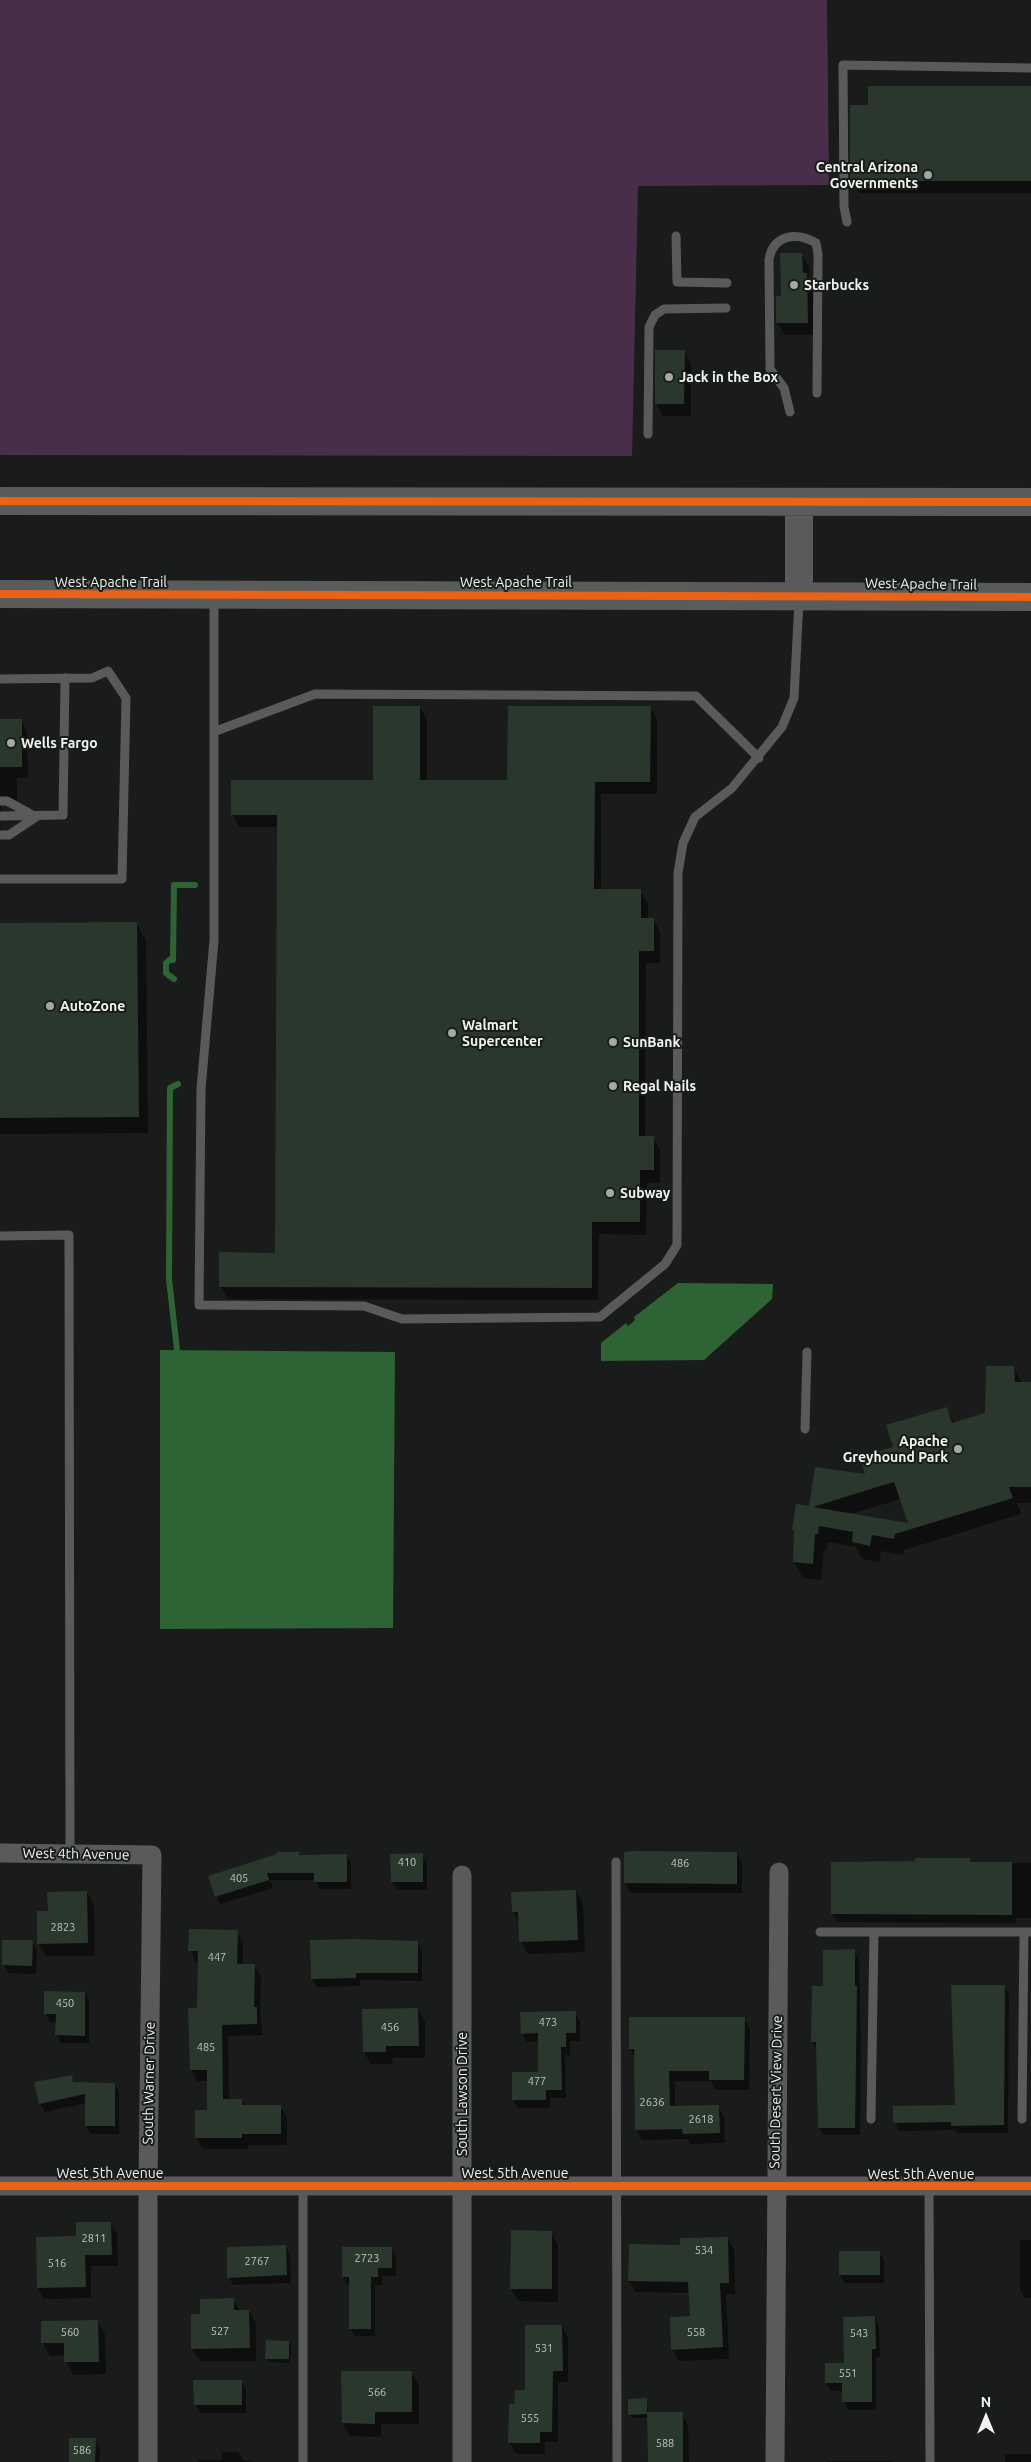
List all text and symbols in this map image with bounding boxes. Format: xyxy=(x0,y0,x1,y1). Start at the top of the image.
place label: Central Arizona Governments xyxy=(816,159,918,192)
marker: Central Arizona Governments xyxy=(922,169,934,181)
place label: Starbucks xyxy=(804,277,869,293)
marker: Starbucks xyxy=(788,279,800,291)
place label: Jack in the Box xyxy=(679,369,778,385)
marker: Jack in the Box xyxy=(663,371,675,383)
street label: West Apache Trail xyxy=(55,574,167,590)
street label: West Apache Trail xyxy=(460,574,572,590)
street label: West Apache Trail xyxy=(865,575,977,593)
place label: Wells Fargo xyxy=(21,735,98,751)
marker: Wells Fargo xyxy=(5,737,17,749)
place label: AutoZone xyxy=(60,998,125,1014)
marker: AutoZone xyxy=(44,1000,56,1012)
place label: Walmart Supercenter xyxy=(462,1017,543,1050)
marker: Walmart Supercenter xyxy=(446,1027,458,1039)
place label: SunBank xyxy=(623,1034,680,1050)
marker: SunBank xyxy=(607,1036,619,1048)
place label: Regal Nails xyxy=(623,1078,696,1094)
marker: Regal Nails xyxy=(607,1080,619,1092)
place label: Subway xyxy=(620,1185,670,1201)
marker: Subway xyxy=(604,1187,616,1199)
place label: Apache Greyhound Park xyxy=(843,1433,948,1465)
marker: Apache Greyhound Park xyxy=(952,1443,964,1455)
street label: West 4th Avenue xyxy=(22,1845,130,1863)
house number: 410 xyxy=(398,1855,416,1869)
house number: 486 xyxy=(671,1856,689,1870)
house number: 405 xyxy=(230,1871,248,1885)
house number: 2823 xyxy=(51,1920,75,1934)
house number: 447 xyxy=(208,1950,226,1964)
house number: 450 xyxy=(56,1996,74,2010)
house number: 473 xyxy=(539,2015,557,2029)
street label: South Desert View Drive xyxy=(766,2015,786,2169)
house number: 456 xyxy=(381,2020,399,2034)
street label: South Warner Drive xyxy=(140,2022,158,2144)
street label: South Lawson Drive xyxy=(454,2032,470,2156)
house number: 485 xyxy=(197,2040,215,2054)
house number: 477 xyxy=(528,2074,546,2088)
house number: 2636 xyxy=(640,2095,664,2109)
house number: 2618 xyxy=(689,2112,713,2126)
street label: West 5th Avenue xyxy=(56,2165,164,2181)
street label: West 5th Avenue xyxy=(461,2165,569,2181)
street label: West 5th Avenue xyxy=(867,2166,975,2182)
house number: 2811 xyxy=(82,2231,106,2245)
house number: 534 xyxy=(695,2243,713,2257)
house number: 2723 xyxy=(355,2251,379,2265)
house number: 2767 xyxy=(245,2254,269,2268)
house number: 516 xyxy=(48,2256,66,2270)
house number: 527 xyxy=(211,2324,229,2338)
house number: 560 xyxy=(61,2325,79,2339)
house number: 558 xyxy=(687,2325,705,2339)
house number: 543 xyxy=(850,2326,868,2340)
house number: 531 xyxy=(535,2341,553,2355)
house number: 551 xyxy=(839,2366,857,2380)
house number: 566 xyxy=(368,2385,386,2399)
north arrow xyxy=(961,2392,1011,2442)
text: N xyxy=(981,2394,991,2410)
house number: 555 xyxy=(521,2411,539,2425)
house number: 588 xyxy=(656,2436,674,2450)
house number: 586 xyxy=(73,2443,91,2457)

